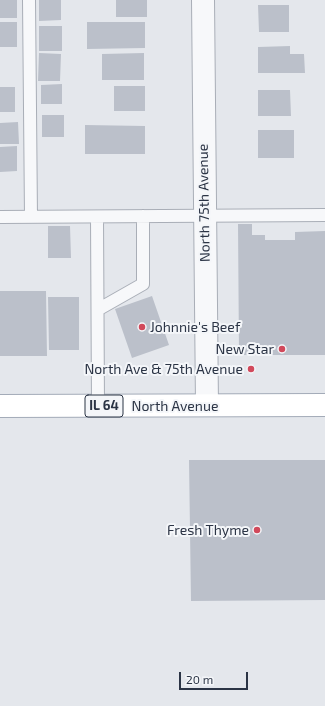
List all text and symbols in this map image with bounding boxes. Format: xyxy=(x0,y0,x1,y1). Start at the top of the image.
street label: North 75th Avenue xyxy=(195,144,213,262)
place label: Johnnie's Beef xyxy=(150,319,240,335)
marker: Johnnie's Beef xyxy=(137,322,147,332)
place label: New Star xyxy=(216,341,274,357)
marker: New Star xyxy=(277,344,287,354)
place label: North Ave & 75th Avenue xyxy=(84,361,243,377)
marker: North Ave & 75th Avenue xyxy=(246,364,256,374)
road number: IL 64 xyxy=(85,395,123,417)
street label: North Avenue xyxy=(132,398,218,414)
place label: Fresh Thyme xyxy=(167,522,249,538)
marker: Fresh Thyme xyxy=(252,525,262,535)
scale bar xyxy=(181,664,250,690)
text: 20 m xyxy=(186,672,213,686)

